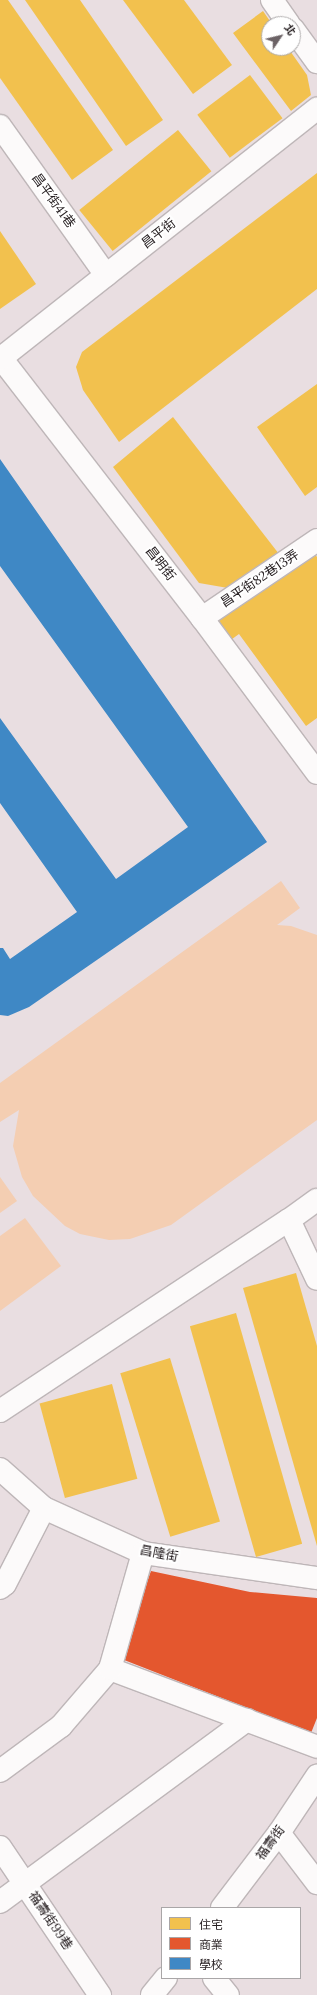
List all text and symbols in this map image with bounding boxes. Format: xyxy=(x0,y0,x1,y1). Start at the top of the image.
north arrow xyxy=(261,16,301,56)
text: 北 xyxy=(281,21,299,38)
street label: 昌平街41巷 xyxy=(28,171,78,231)
street label: 昌平街 xyxy=(139,216,179,252)
street label: 昌明街 xyxy=(142,544,178,584)
street label: 昌平街82巷13弄 xyxy=(218,547,302,611)
street label: 昌隆街 xyxy=(138,1543,180,1565)
street label: 福壽街 xyxy=(253,1823,289,1863)
street label: 福壽街99巷 xyxy=(25,1889,75,1953)
legend xyxy=(161,1907,301,1979)
text: 住宅 xyxy=(199,1917,223,1932)
text: 商業 xyxy=(199,1937,223,1952)
text: 學校 xyxy=(199,1957,223,1972)

